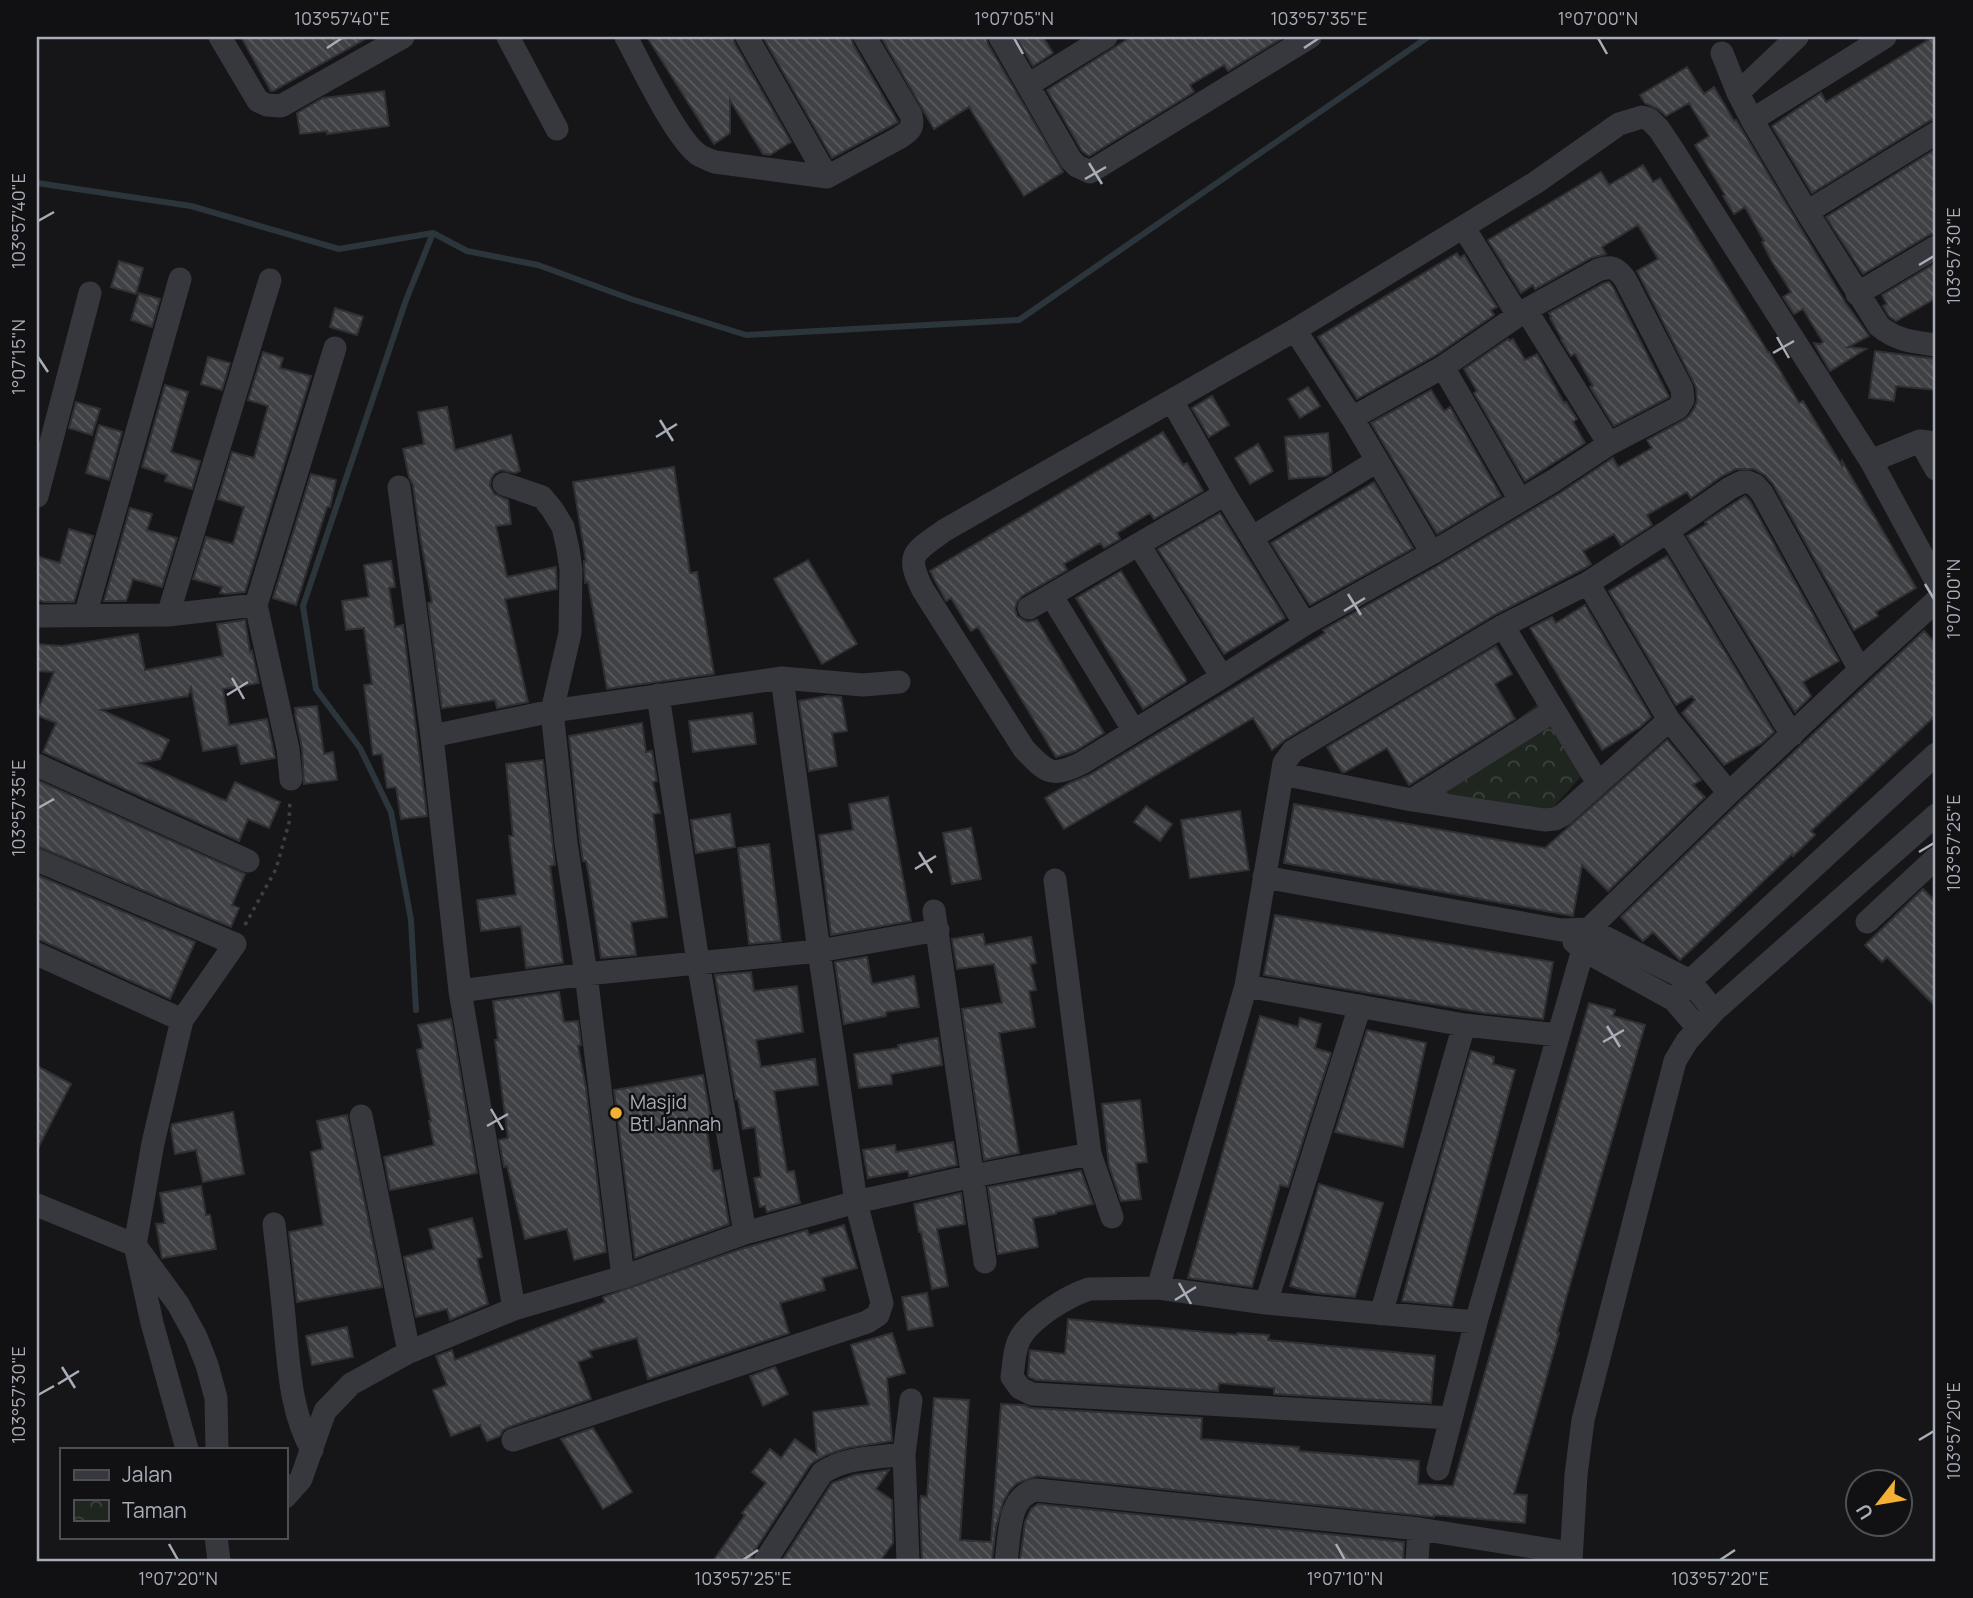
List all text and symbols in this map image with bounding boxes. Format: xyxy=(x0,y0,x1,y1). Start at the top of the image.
text: 103°57'40"E xyxy=(294,6,390,30)
text: 1°07'05"N xyxy=(974,6,1054,30)
text: 103°57'35"E xyxy=(1271,6,1368,30)
text: 1°07'00"N xyxy=(1558,6,1638,30)
text: 103°57'40"E xyxy=(6,173,30,269)
text: 103°57'30"E xyxy=(1941,207,1965,305)
text: 1°07'15"N xyxy=(6,319,30,395)
text: 1°07'00"N xyxy=(1941,559,1965,639)
text: 103°57'35"E xyxy=(6,760,30,857)
text: 103°57'25"E xyxy=(1941,794,1965,892)
place label: Masjid Btl Jannah xyxy=(630,1089,721,1137)
marker: Masjid Btl Jannah xyxy=(608,1105,624,1121)
text: 103°57'30"E xyxy=(6,1346,30,1444)
text: 103°57'20"E xyxy=(1941,1382,1965,1480)
legend xyxy=(60,1448,287,1538)
text: Jalan xyxy=(122,1460,172,1488)
north arrow xyxy=(1843,1468,1913,1538)
text: Taman xyxy=(122,1496,187,1524)
text: U xyxy=(1850,1499,1879,1524)
text: 1°07'20"N xyxy=(138,1566,218,1590)
text: 103°57'25"E xyxy=(694,1566,792,1590)
text: 1°07'10"N xyxy=(1307,1566,1383,1590)
text: 103°57'20"E xyxy=(1671,1566,1769,1590)

